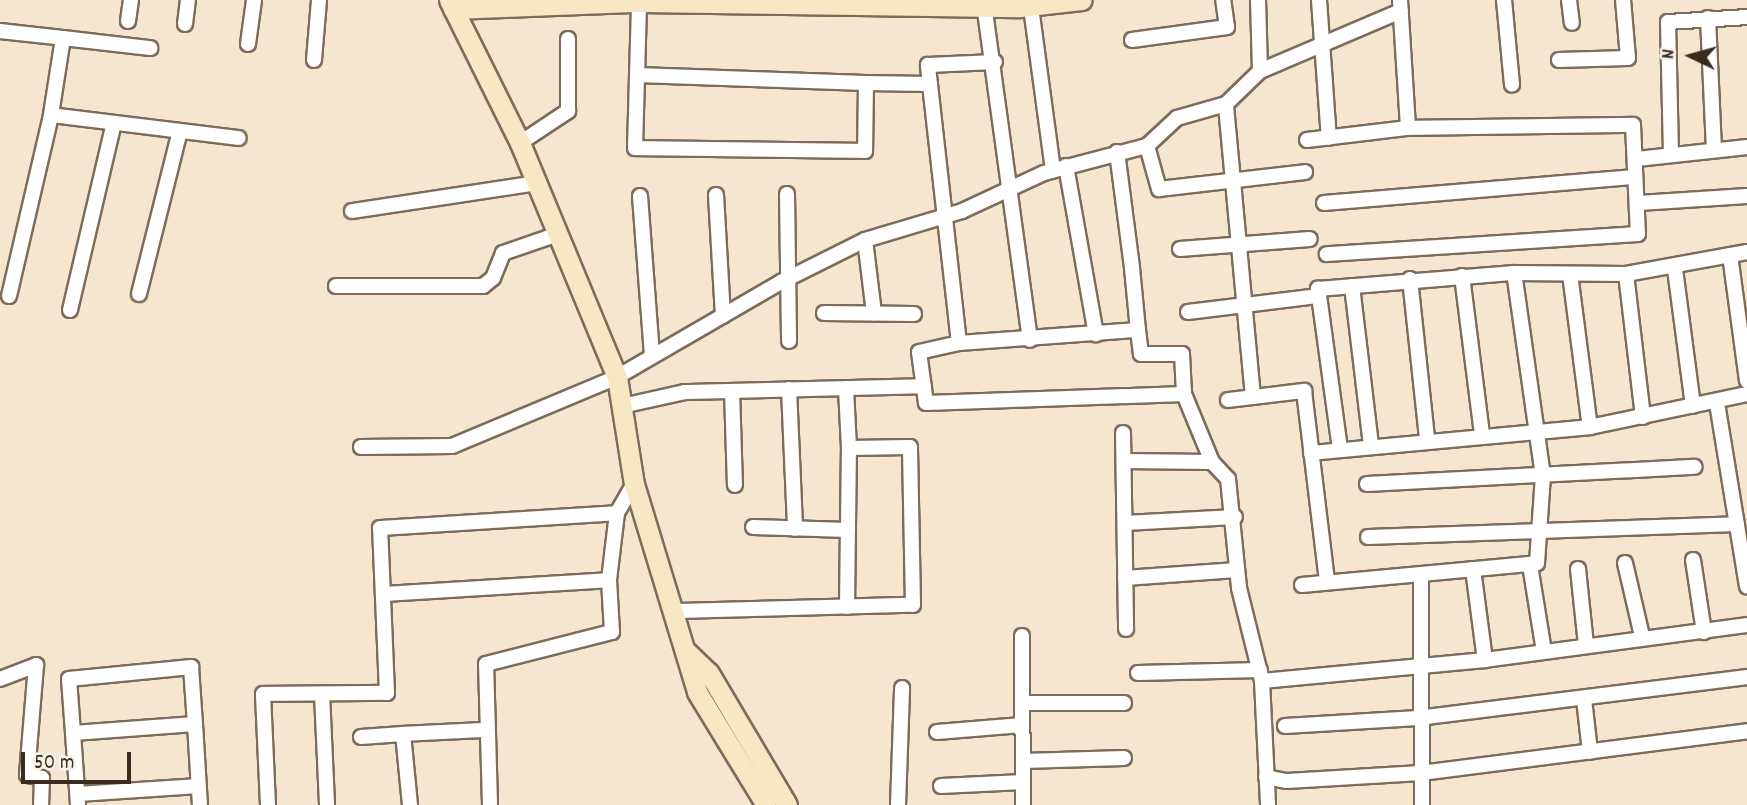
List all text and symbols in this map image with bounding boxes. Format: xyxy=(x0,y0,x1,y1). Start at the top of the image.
north arrow xyxy=(1656,21,1726,91)
text: N xyxy=(1656,48,1683,60)
scale bar xyxy=(24,738,135,782)
text: 50 m xyxy=(34,749,74,779)

